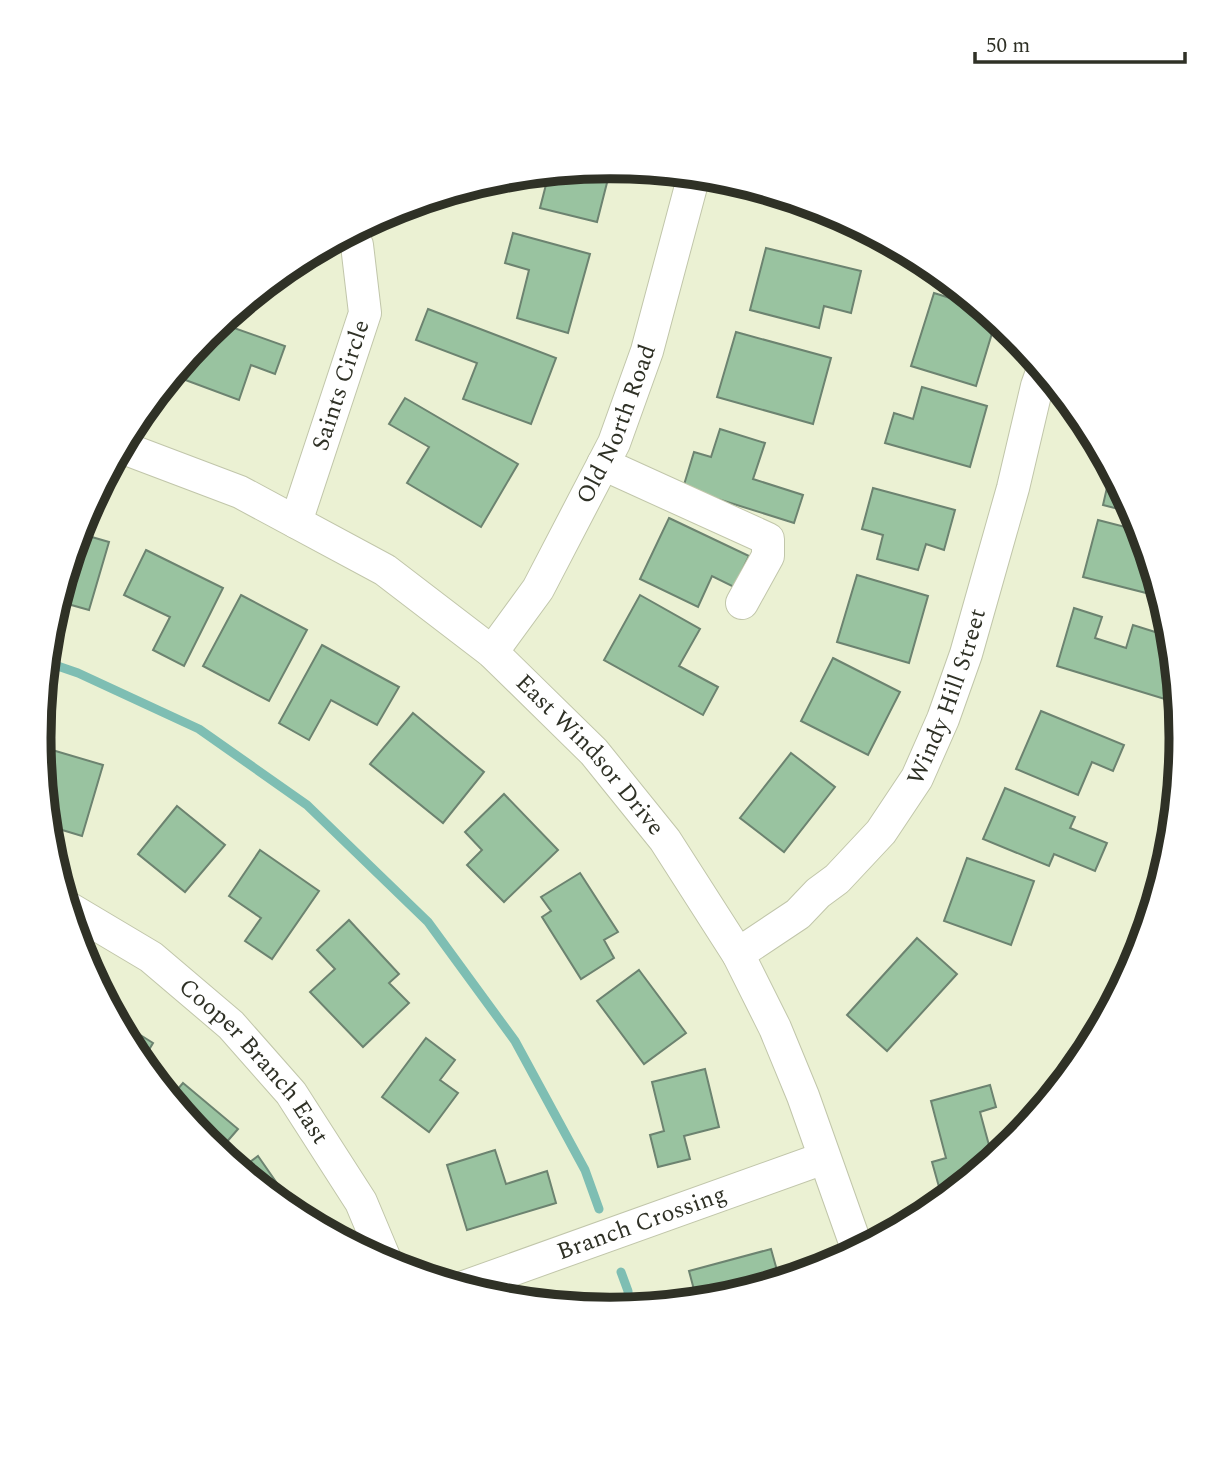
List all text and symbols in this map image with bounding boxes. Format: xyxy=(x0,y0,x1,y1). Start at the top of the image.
scale bar xyxy=(975,21,1185,65)
text: 50 m xyxy=(986,30,1030,62)
street label: Saints Circle xyxy=(303,315,380,455)
street label: Old North Road xyxy=(567,340,666,510)
street label: Windy Hill Street xyxy=(898,604,996,791)
street label: East Windsor Drive xyxy=(507,666,673,844)
street label: Cooper Branch East xyxy=(170,970,338,1152)
street label: Branch Crossing xyxy=(552,1176,731,1270)

